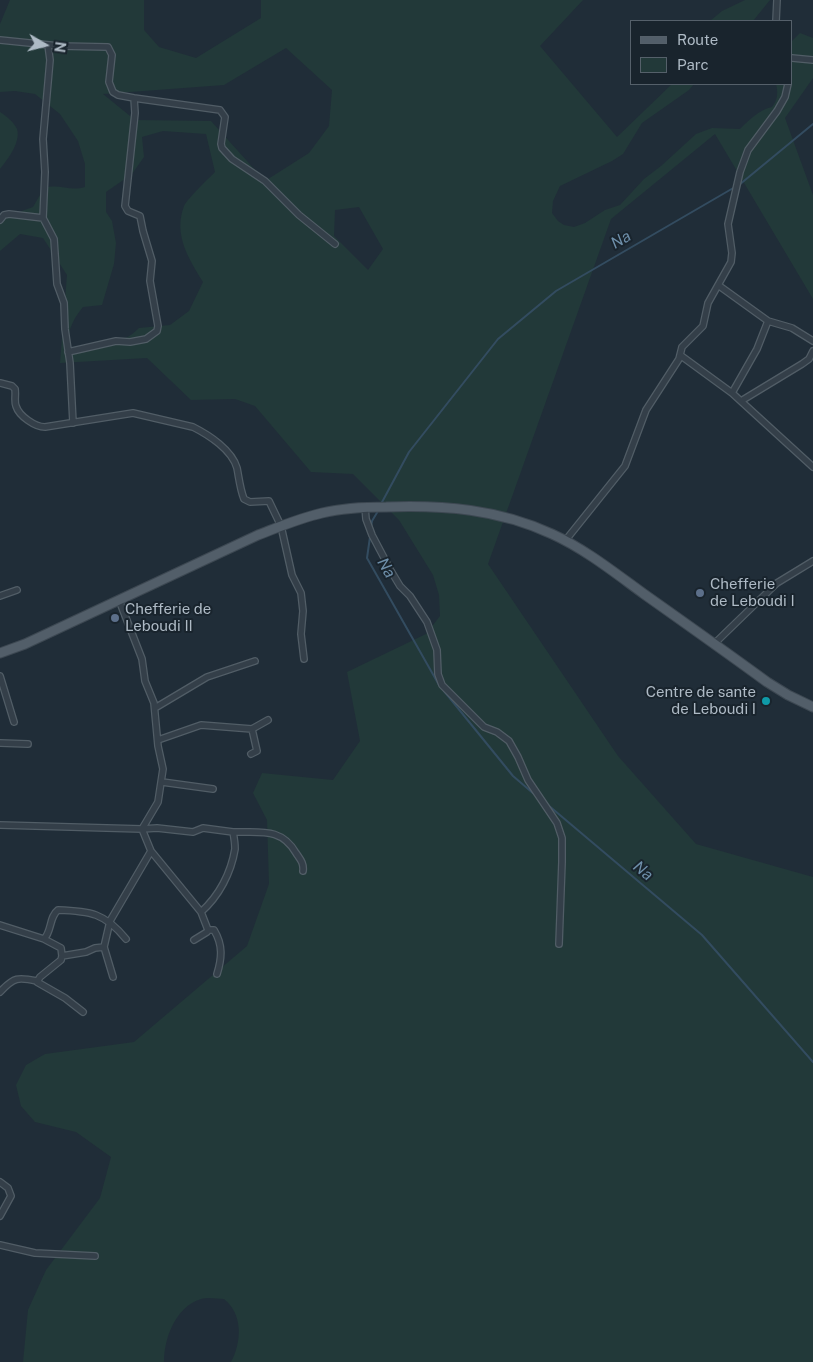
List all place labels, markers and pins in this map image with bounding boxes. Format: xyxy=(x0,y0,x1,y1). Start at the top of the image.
place label: Chefferie de Leboudi I xyxy=(710,575,795,610)
marker: Chefferie de Leboudi I xyxy=(694,587,706,599)
place label: Chefferie de Leboudi II xyxy=(125,600,211,635)
marker: Chefferie de Leboudi II xyxy=(109,612,121,624)
place label: Centre de sante de Leboudi I xyxy=(646,683,756,718)
marker: Centre de sante de Leboudi I xyxy=(760,695,772,707)

